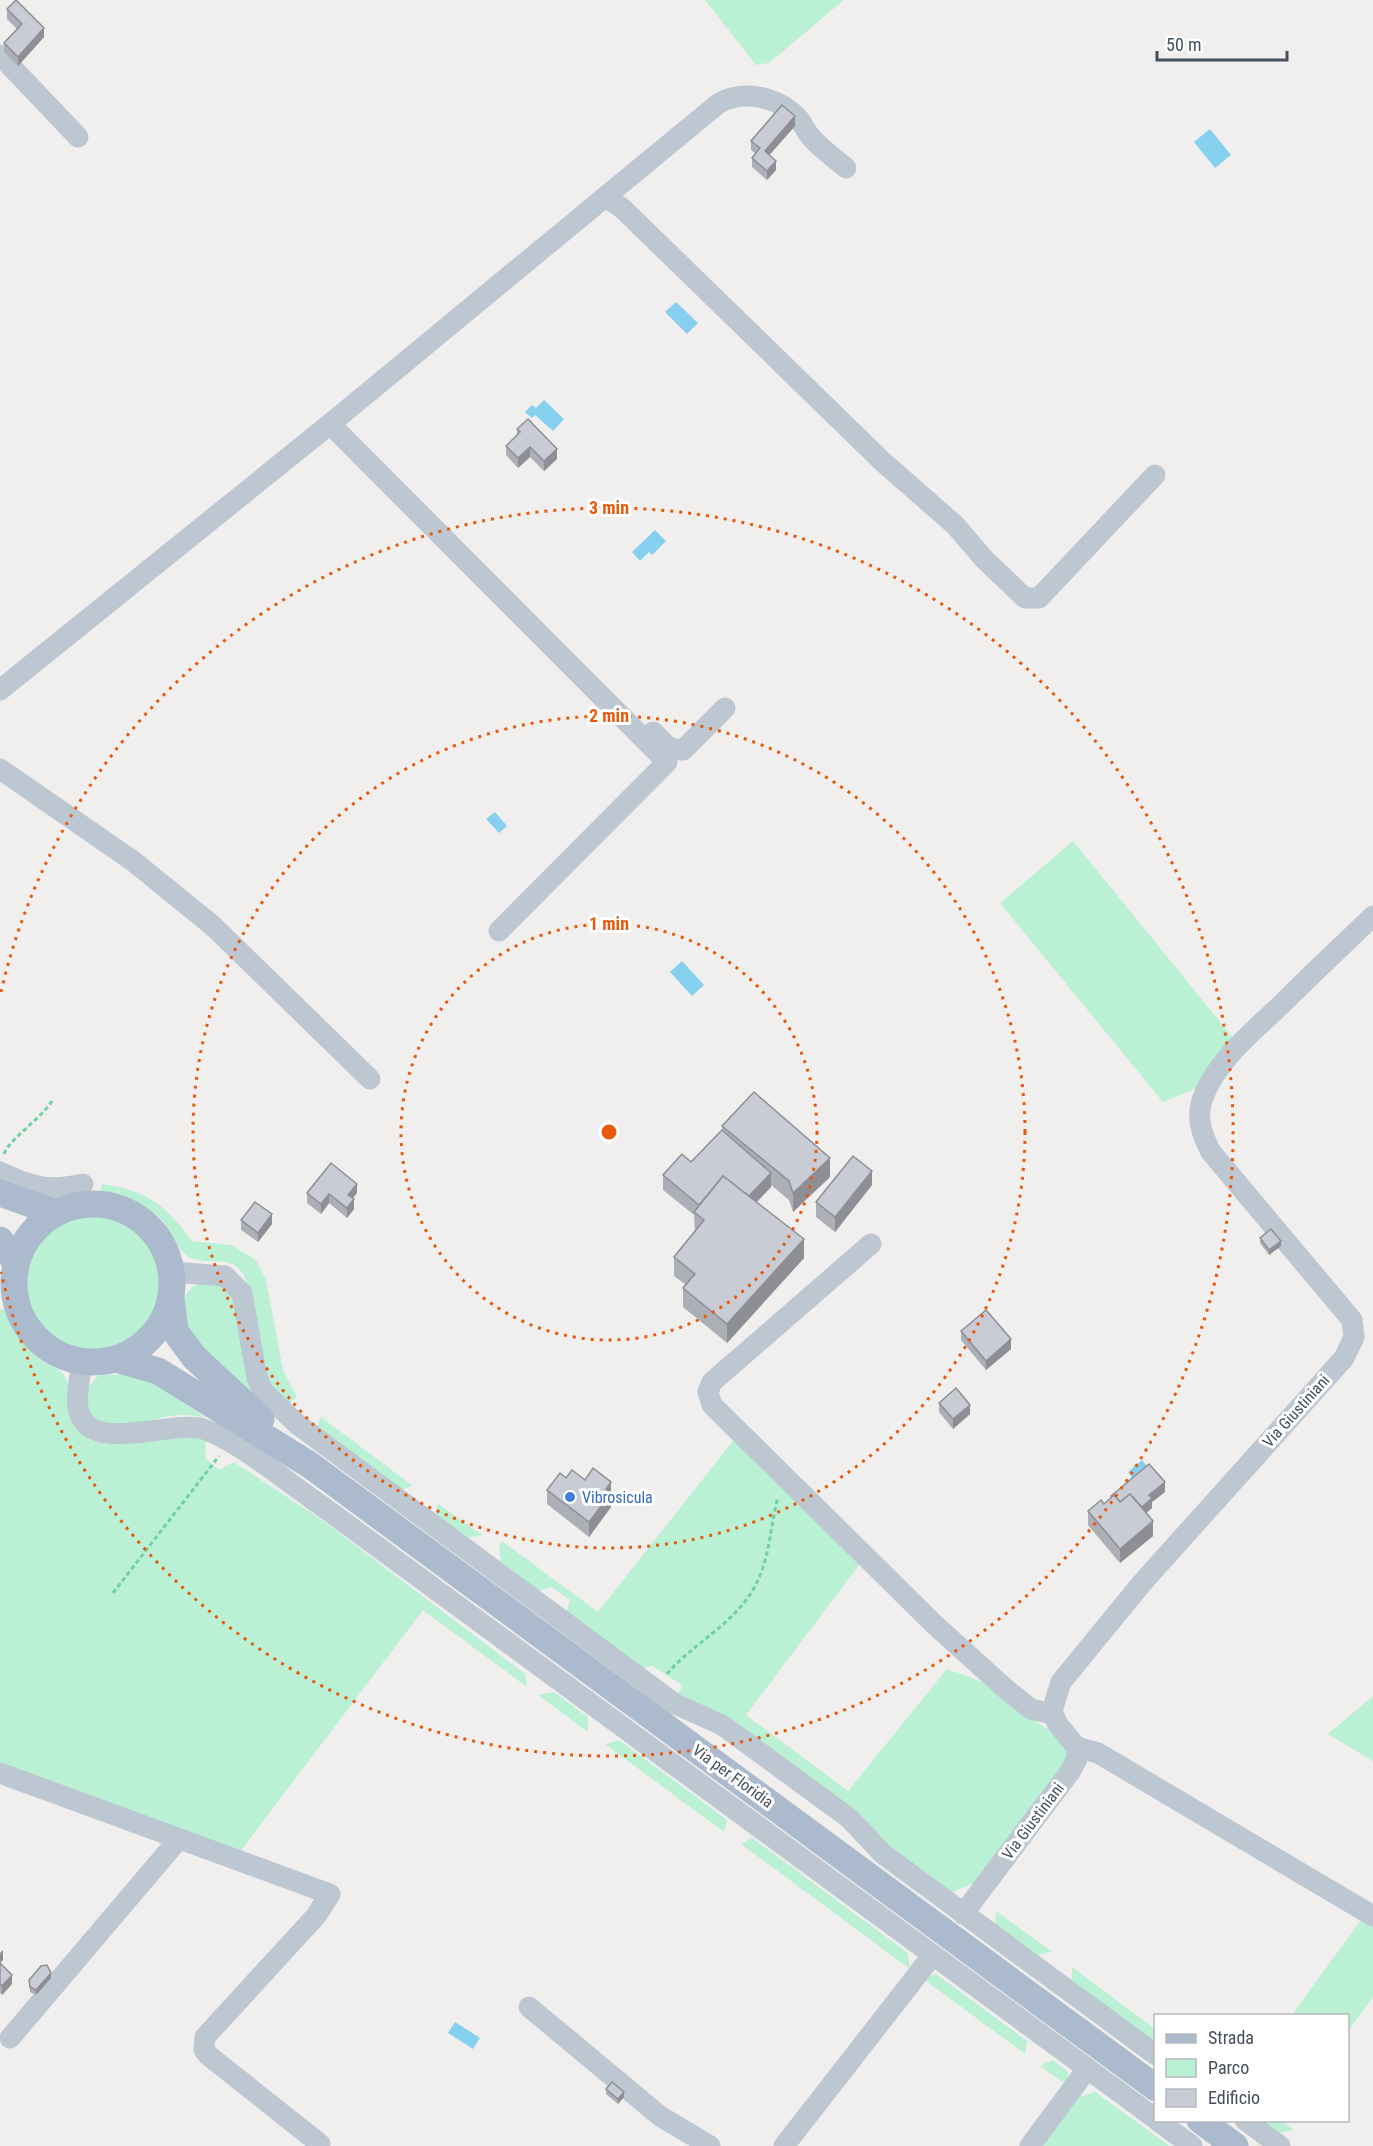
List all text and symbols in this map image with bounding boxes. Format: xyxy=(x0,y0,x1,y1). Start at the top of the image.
scale bar xyxy=(1157,24,1288,62)
text: 50 m xyxy=(1166,34,1201,55)
text: 3 min xyxy=(589,497,629,518)
text: 2 min xyxy=(589,705,629,726)
text: 1 min xyxy=(589,913,629,934)
centre of rings xyxy=(599,1122,619,1142)
street label: Via Giustiniani xyxy=(1258,1371,1334,1451)
place label: Vibrosicula xyxy=(582,1488,653,1507)
marker: Vibrosicula xyxy=(563,1490,577,1504)
street label: Via per Floridia xyxy=(689,1740,777,1812)
street label: Via Giustiniani xyxy=(998,1779,1068,1863)
legend xyxy=(1154,2014,1349,2122)
text: Strada xyxy=(1208,2027,1254,2048)
text: Parco xyxy=(1208,2057,1249,2078)
text: Edificio xyxy=(1208,2087,1260,2108)

